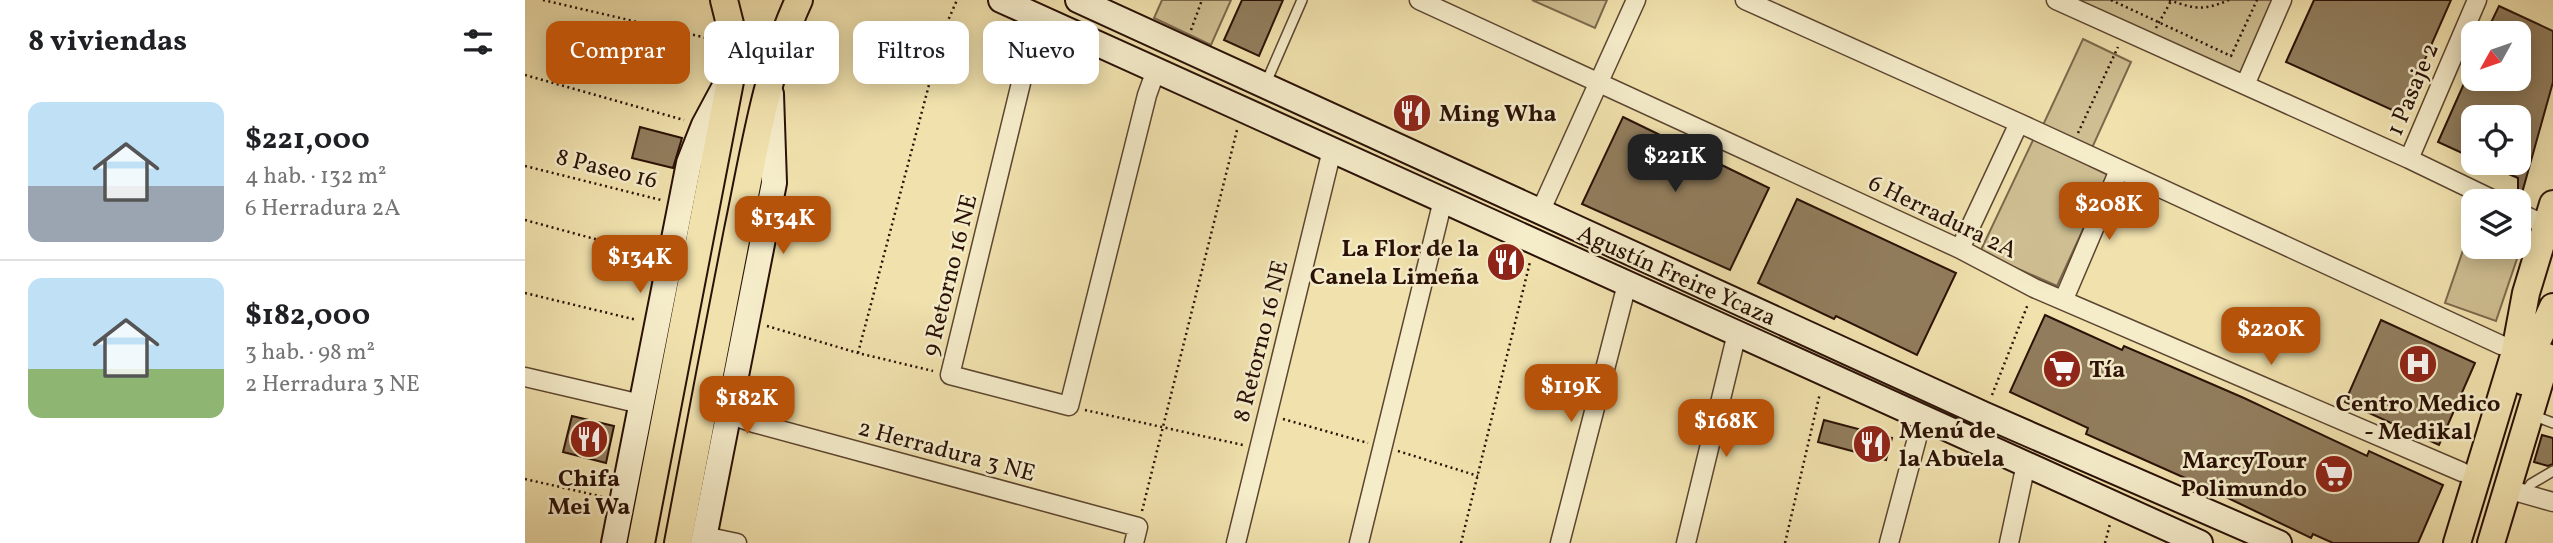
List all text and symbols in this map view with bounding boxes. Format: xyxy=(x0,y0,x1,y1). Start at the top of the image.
text: 8 viviendas xyxy=(28,21,187,63)
chip: Comprar xyxy=(546,21,690,84)
chip: Alquilar xyxy=(704,21,839,84)
chip: Filtros xyxy=(853,21,969,84)
chip: Nuevo xyxy=(983,21,1099,84)
north arrow xyxy=(2461,21,2531,91)
map controls xyxy=(2461,21,2531,259)
icon: filters xyxy=(459,23,497,61)
street label: 1 Pasaje 2 xyxy=(2379,38,2449,142)
restaurant icon: Ming Wha xyxy=(1391,92,1433,134)
place label: Ming Wha xyxy=(1439,98,1557,132)
button: locate xyxy=(2461,105,2531,175)
text: $221,000 xyxy=(245,119,370,161)
icon: home xyxy=(84,130,168,214)
pin: $221K xyxy=(1626,134,1724,194)
street label: 8 Paseo 16 xyxy=(552,141,661,199)
text: $221K xyxy=(1644,141,1706,173)
text: 4 hab. · 132 m² xyxy=(245,161,387,193)
street label: 6 Herradura 2A xyxy=(1862,167,2023,269)
pin: $208K xyxy=(2060,182,2158,242)
text: $208K xyxy=(2075,189,2143,221)
button: layers xyxy=(2461,189,2531,259)
street label: 9 Retorno 16 NE xyxy=(914,191,988,360)
text: 6 Herradura 2A xyxy=(245,193,400,225)
pin: $134K xyxy=(734,196,832,256)
text: $134K xyxy=(751,203,815,235)
street label: Agustín Freire Ycaza xyxy=(1571,218,1781,336)
place label: La Flor de la Canela Limeña xyxy=(1310,233,1479,295)
pin: $134K xyxy=(591,236,689,295)
restaurant icon: La Flor de la Canela Limeña xyxy=(1485,241,1527,283)
text: $134K xyxy=(608,242,672,274)
street label: 8 Retorno 16 NE xyxy=(1225,257,1298,426)
text: $182,000 xyxy=(245,295,370,337)
icon: home xyxy=(84,306,168,390)
pin: $220K xyxy=(2222,308,2320,367)
text: $220K xyxy=(2237,314,2305,346)
text: 3 hab. · 98 m² xyxy=(245,337,375,369)
hospital icon: Centro Medico - Medikal xyxy=(2397,343,2439,385)
supermarket icon: Tía xyxy=(2041,348,2083,390)
place label: Tía xyxy=(2089,354,2125,388)
pin: $119K xyxy=(1522,364,1620,424)
text: 2 Herradura 3 NE xyxy=(245,369,420,401)
text: $119K xyxy=(1541,371,1601,403)
pin: $182K xyxy=(698,376,796,436)
text: $182K xyxy=(716,383,779,415)
place label: Centro Medico - Medikal xyxy=(2336,388,2500,450)
pin: $168K xyxy=(1677,400,1775,459)
text: $168K xyxy=(1694,406,1758,438)
street label: 2 Herradura 3 NE xyxy=(854,412,1039,492)
place label: Menú de la Abuela xyxy=(1899,415,2005,477)
restaurant icon: Chifa Mei Wa xyxy=(568,418,610,460)
restaurant icon: Menú de la Abuela xyxy=(1851,423,1893,465)
place label: MarcyTour Polimundo xyxy=(2181,445,2307,507)
supermarket icon: MarcyTour Polimundo xyxy=(2313,453,2355,495)
place label: Chifa Mei Wa xyxy=(548,463,630,525)

